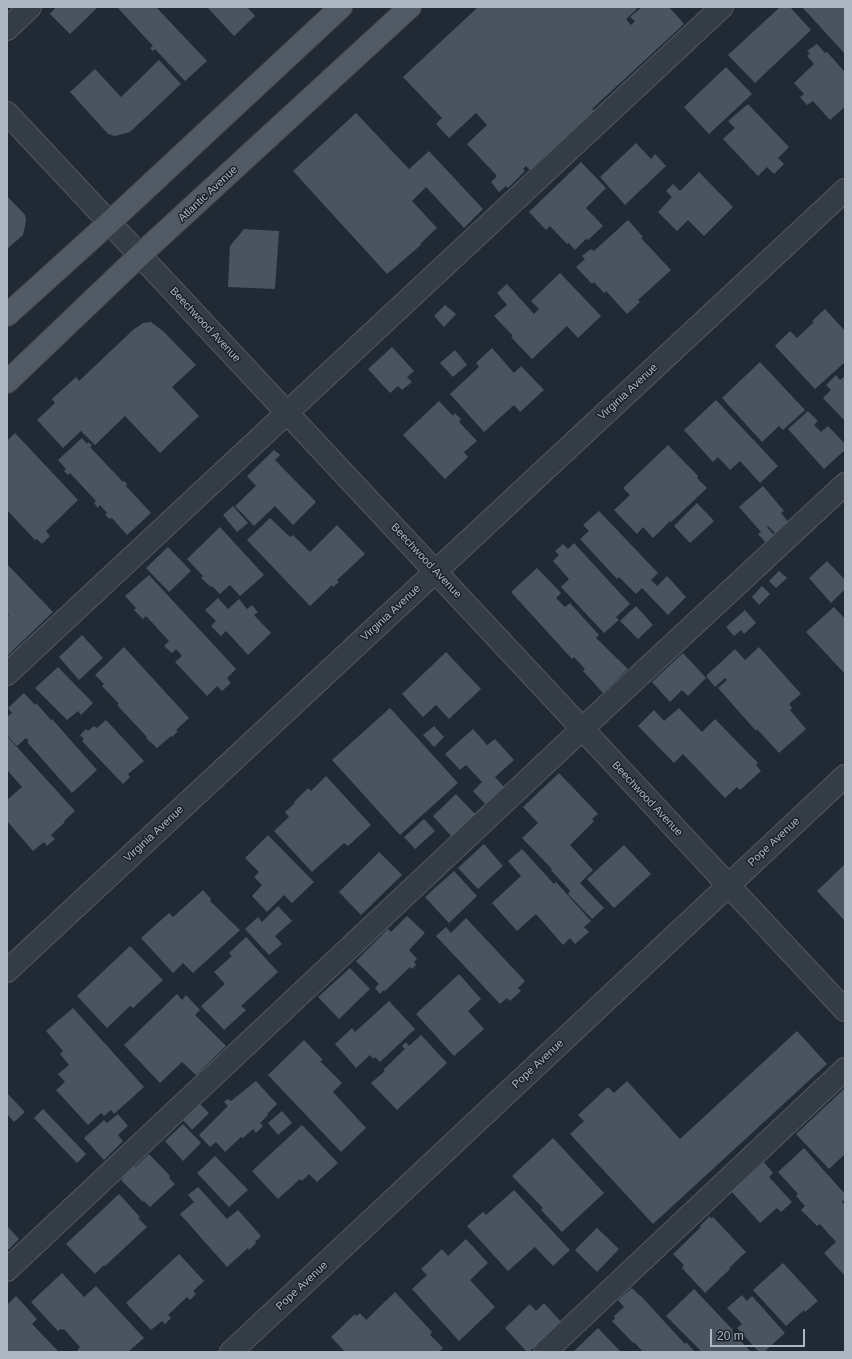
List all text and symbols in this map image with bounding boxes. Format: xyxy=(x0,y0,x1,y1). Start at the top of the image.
street label: Atlantic Avenue xyxy=(176,163,240,225)
street label: Beechwood Avenue xyxy=(167,285,243,365)
street label: Virginia Avenue xyxy=(595,361,661,423)
street label: Beechwood Avenue xyxy=(388,521,464,601)
street label: Virginia Avenue xyxy=(358,582,424,644)
street label: Beechwood Avenue xyxy=(609,759,685,839)
street label: Virginia Avenue xyxy=(121,803,187,865)
street label: Pope Avenue xyxy=(745,815,803,869)
street label: Pope Avenue xyxy=(509,1037,567,1091)
street label: Pope Avenue xyxy=(273,1259,331,1313)
scale bar xyxy=(712,1321,807,1347)
text: 20 m xyxy=(717,1329,744,1343)

